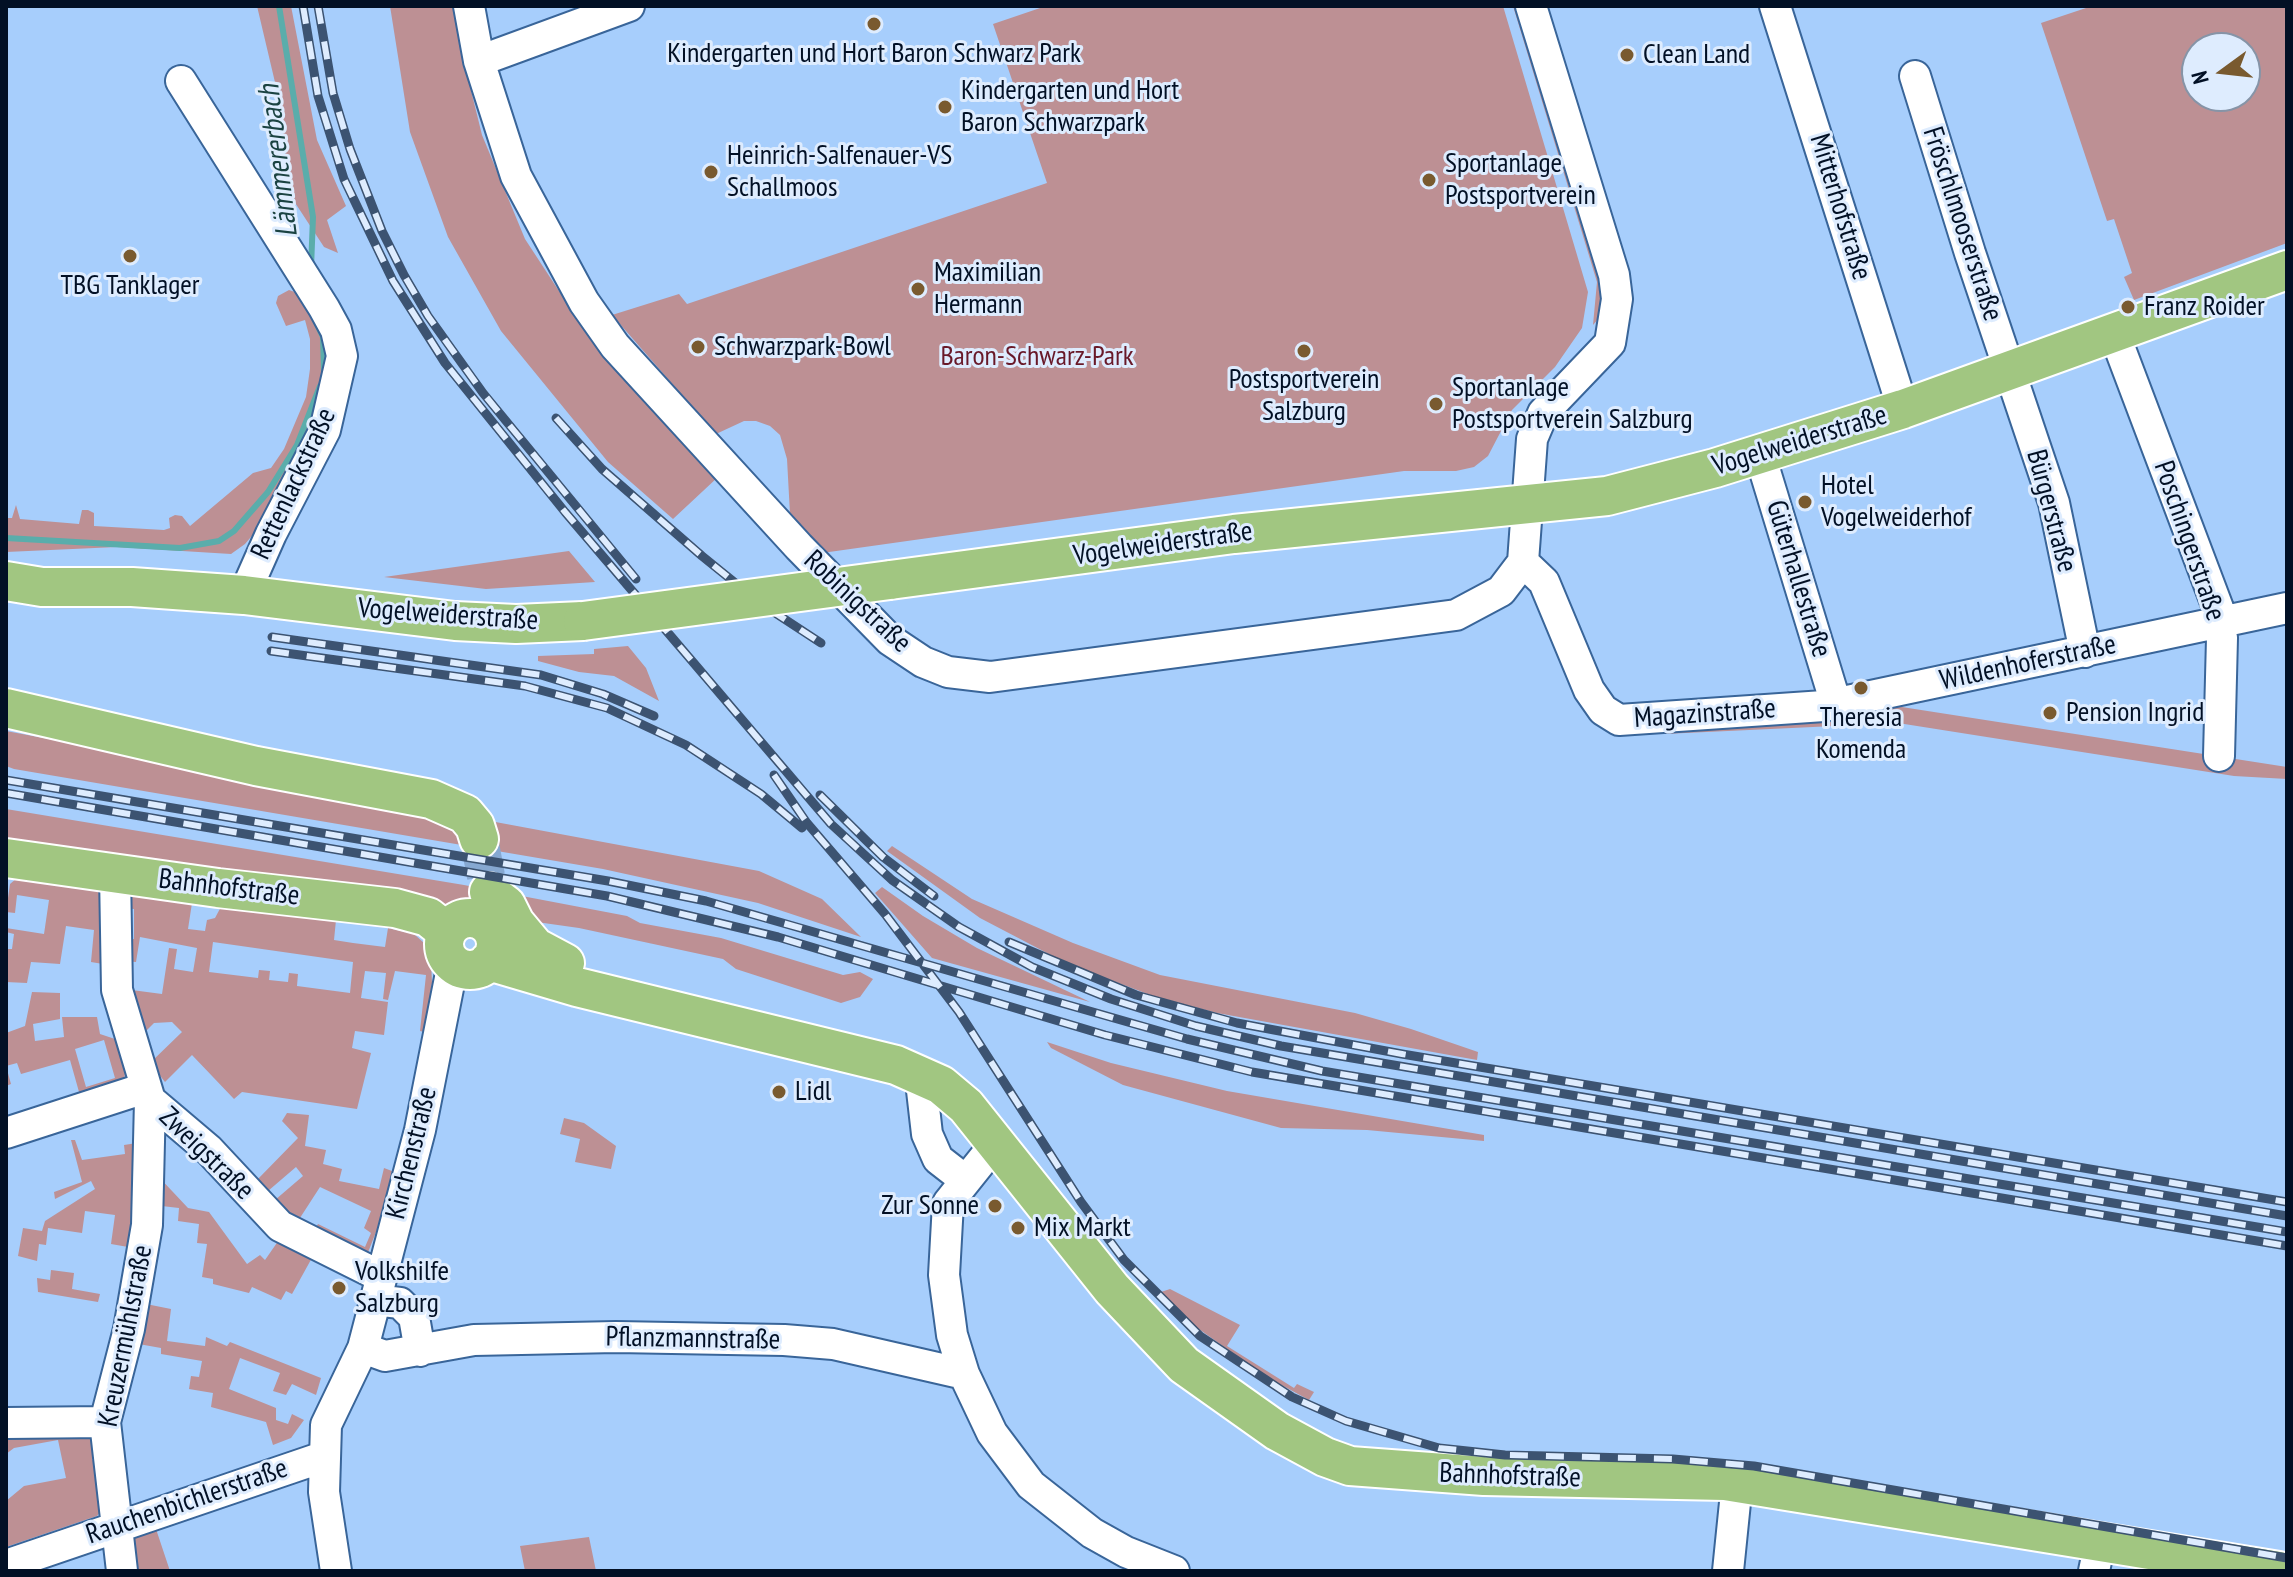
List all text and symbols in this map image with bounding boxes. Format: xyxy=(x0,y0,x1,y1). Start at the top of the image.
marker: Kindergarten und Hort Baron Schwarz Park xyxy=(865,15,883,33)
north arrow xyxy=(2181,32,2261,112)
place label: Kindergarten und Hort Baron Schwarz Park xyxy=(667,37,1081,71)
place label: Clean Land xyxy=(1643,38,1750,72)
marker: Clean Land xyxy=(1618,46,1636,64)
text: N xyxy=(2185,68,2215,87)
place label: Kindergarten und Hort Baron Schwarzpark xyxy=(961,74,1179,140)
water label: Lämmererbach xyxy=(252,83,306,239)
marker: Kindergarten und Hort Baron Schwarzpark xyxy=(936,98,954,116)
street label: Fröschlmooserstraße xyxy=(1915,123,2009,325)
street label: Mitterhofstraße xyxy=(1802,130,1878,284)
place label: Heinrich-Salfenauer-VS Schallmoos xyxy=(727,139,952,205)
place label: Sportanlage Postsportverein xyxy=(1445,147,1596,213)
marker: Heinrich-Salfenauer-VS Schallmoos xyxy=(702,163,720,181)
marker: Sportanlage Postsportverein xyxy=(1420,171,1438,189)
marker: TBG Tanklager xyxy=(121,247,139,265)
place label: Maximilian Hermann xyxy=(934,256,1041,322)
place label: TBG Tanklager xyxy=(61,269,199,303)
marker: Maximilian Hermann xyxy=(909,280,927,298)
place label: Franz Roider xyxy=(2144,290,2265,324)
marker: Franz Roider xyxy=(2119,298,2137,316)
place label: Schwarzpark-Bowl xyxy=(714,330,891,364)
marker: Schwarzpark-Bowl xyxy=(689,338,707,356)
park label: Baron-Schwarz-Park xyxy=(940,340,1134,374)
marker: Postsportverein Salzburg xyxy=(1295,342,1313,360)
place label: Postsportverein Salzburg xyxy=(1229,363,1379,429)
place label: Sportanlage Postsportverein Salzburg xyxy=(1452,371,1693,437)
marker: Sportanlage Postsportverein Salzburg xyxy=(1427,395,1445,413)
street label: Vogelweiderstraße xyxy=(1709,399,1891,483)
street label: Rettenlackstraße xyxy=(244,403,344,565)
street label: Bürgerstraße xyxy=(2019,446,2083,576)
street label: Poschingerstraße xyxy=(2146,457,2232,625)
place label: Hotel Vogelweiderhof xyxy=(1821,469,1971,535)
marker: Hotel Vogelweiderhof xyxy=(1796,493,1814,511)
street label: Güterhallestraße xyxy=(1758,497,1838,661)
street label: Vogelweiderstraße xyxy=(1071,515,1255,573)
street label: Robinigstraße xyxy=(796,544,918,660)
street label: Vogelweiderstraße xyxy=(357,592,539,638)
street label: Wildenhoferstraße xyxy=(1937,628,2119,698)
marker: Theresia Komenda xyxy=(1852,679,1870,697)
street label: Magazinstraße xyxy=(1633,692,1777,736)
place label: Pension Ingrid xyxy=(2066,696,2204,730)
place label: Theresia Komenda xyxy=(1816,701,1906,767)
marker: Pension Ingrid xyxy=(2041,704,2059,722)
street label: Bahnhofstraße xyxy=(157,863,301,913)
place label: Lidl xyxy=(795,1075,831,1109)
street label: Kirchenstraße xyxy=(379,1083,445,1223)
marker: Lidl xyxy=(770,1083,788,1101)
street label: Zweigstraße xyxy=(152,1101,260,1207)
place label: Zur Sonne xyxy=(881,1189,979,1223)
marker: Zur Sonne xyxy=(986,1197,1004,1215)
place label: Mix Markt xyxy=(1034,1211,1131,1245)
marker: Mix Markt xyxy=(1009,1219,1027,1237)
street label: Kreuzermühlstraße xyxy=(92,1242,160,1430)
place label: Volkshilfe Salzburg xyxy=(355,1255,449,1321)
marker: Volkshilfe Salzburg xyxy=(330,1279,348,1297)
street label: Pflanzmannstraße xyxy=(605,1321,781,1357)
street label: Rauchenbichlerstraße xyxy=(82,1452,292,1552)
street label: Bahnhofstraße xyxy=(1439,1457,1581,1495)

